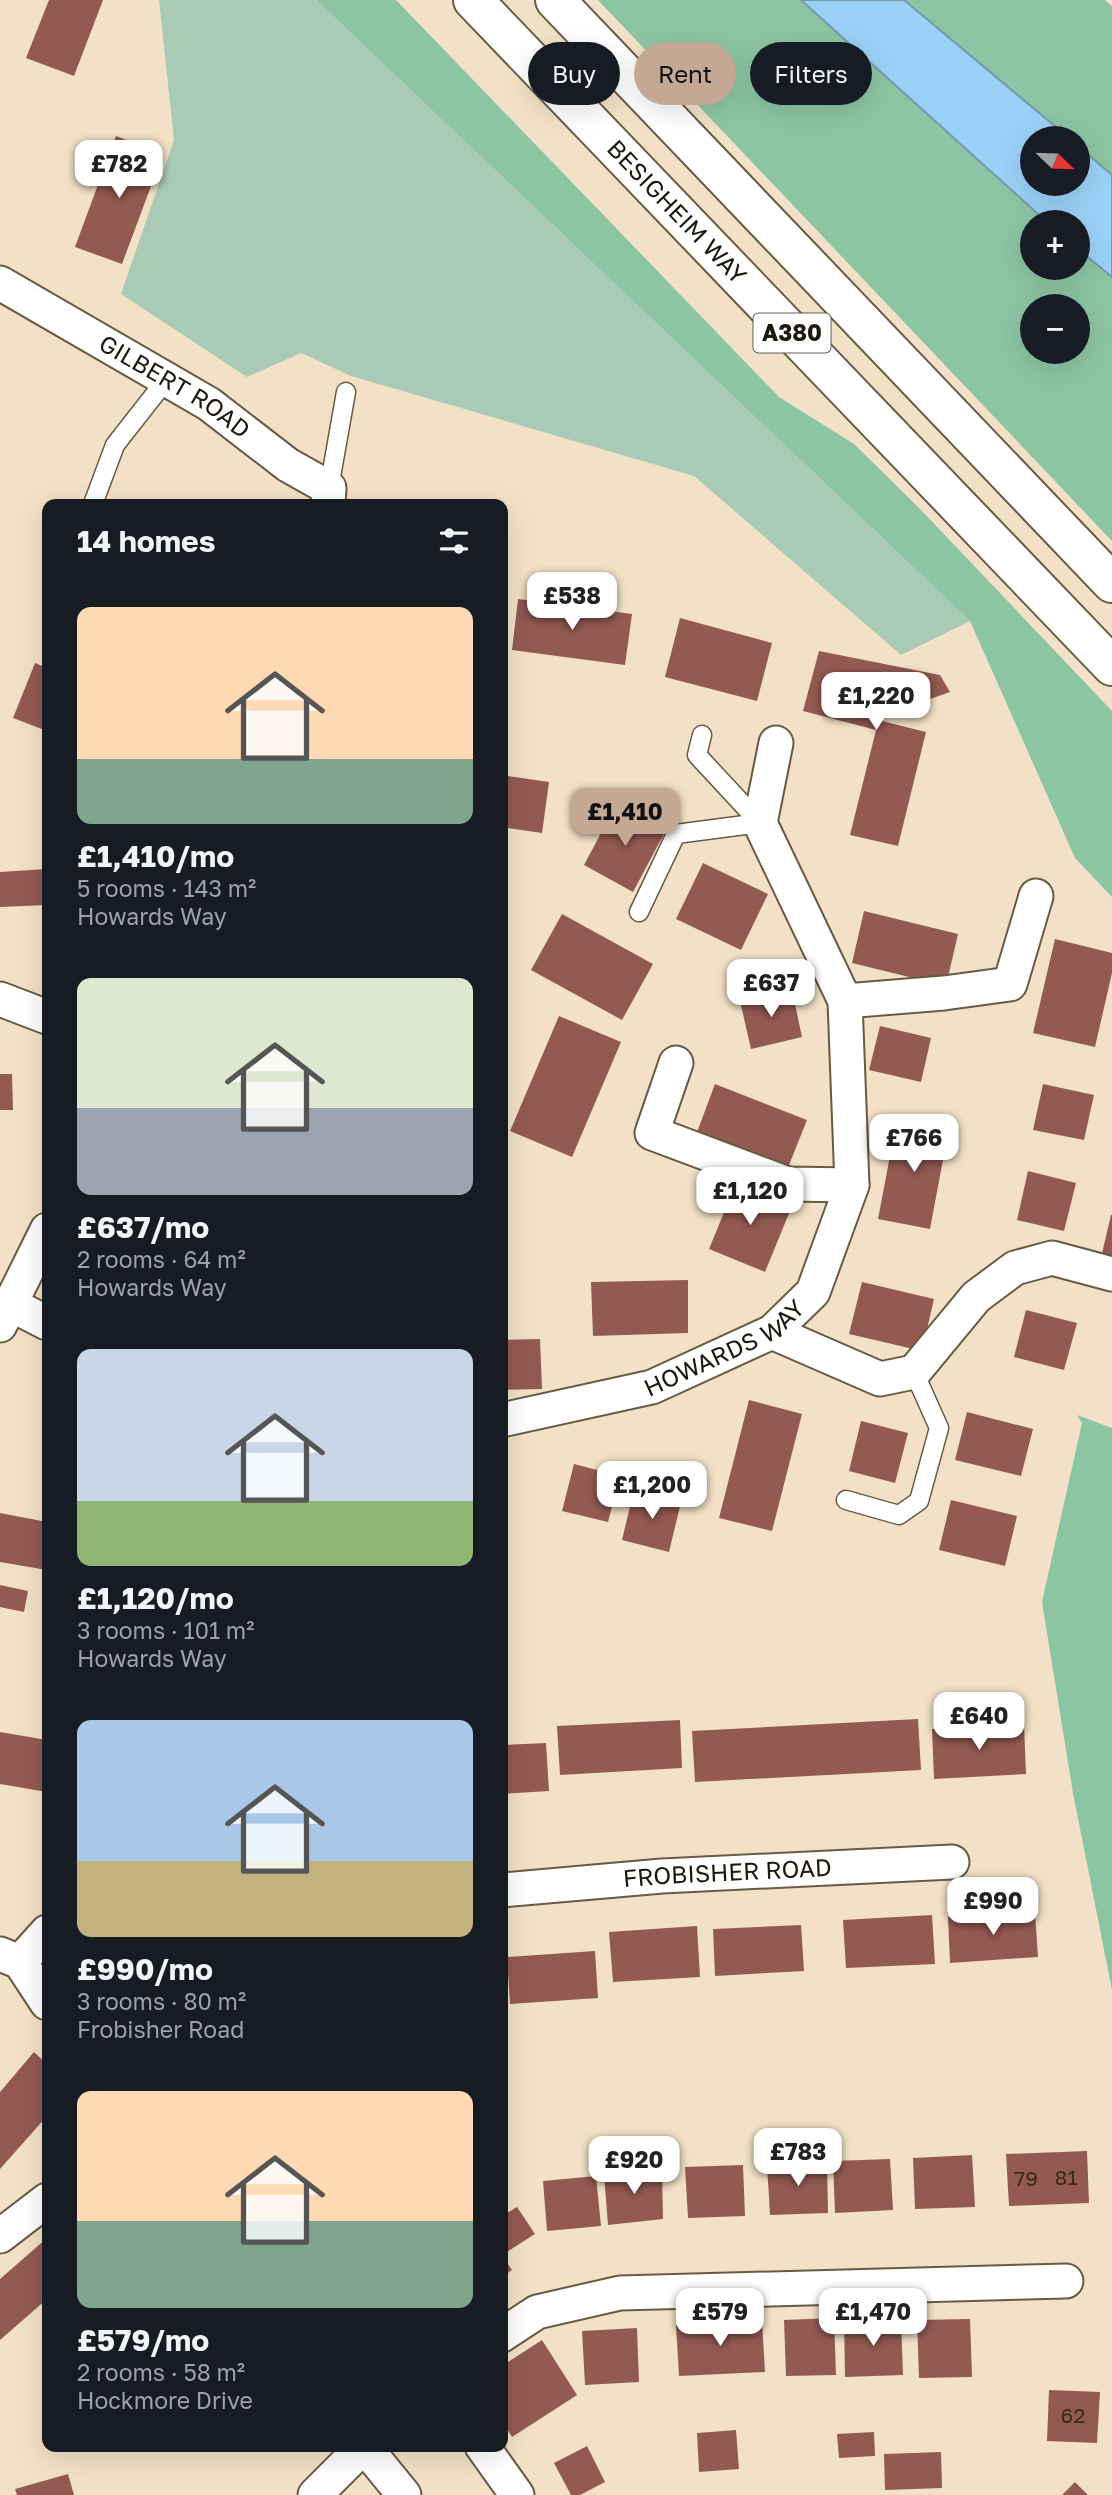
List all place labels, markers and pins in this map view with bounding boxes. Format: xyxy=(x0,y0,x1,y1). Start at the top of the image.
pin: £782 xyxy=(78,140,160,200)
pin: £538 xyxy=(531,572,613,632)
pin: £1,220 xyxy=(819,672,933,732)
pin: £1,410 xyxy=(568,788,682,848)
pin: £637 xyxy=(730,960,812,1019)
pin: £766 xyxy=(873,1114,955,1174)
pin: £1,120 xyxy=(693,1168,807,1227)
pin: £1,200 xyxy=(595,1462,709,1521)
pin: £640 xyxy=(938,1692,1020,1752)
pin: £990 xyxy=(952,1878,1034,1937)
pin: £783 xyxy=(757,2128,839,2188)
pin: £920 xyxy=(593,2136,675,2196)
pin: £579 xyxy=(679,2288,761,2348)
pin: £1,470 xyxy=(816,2288,930,2348)

